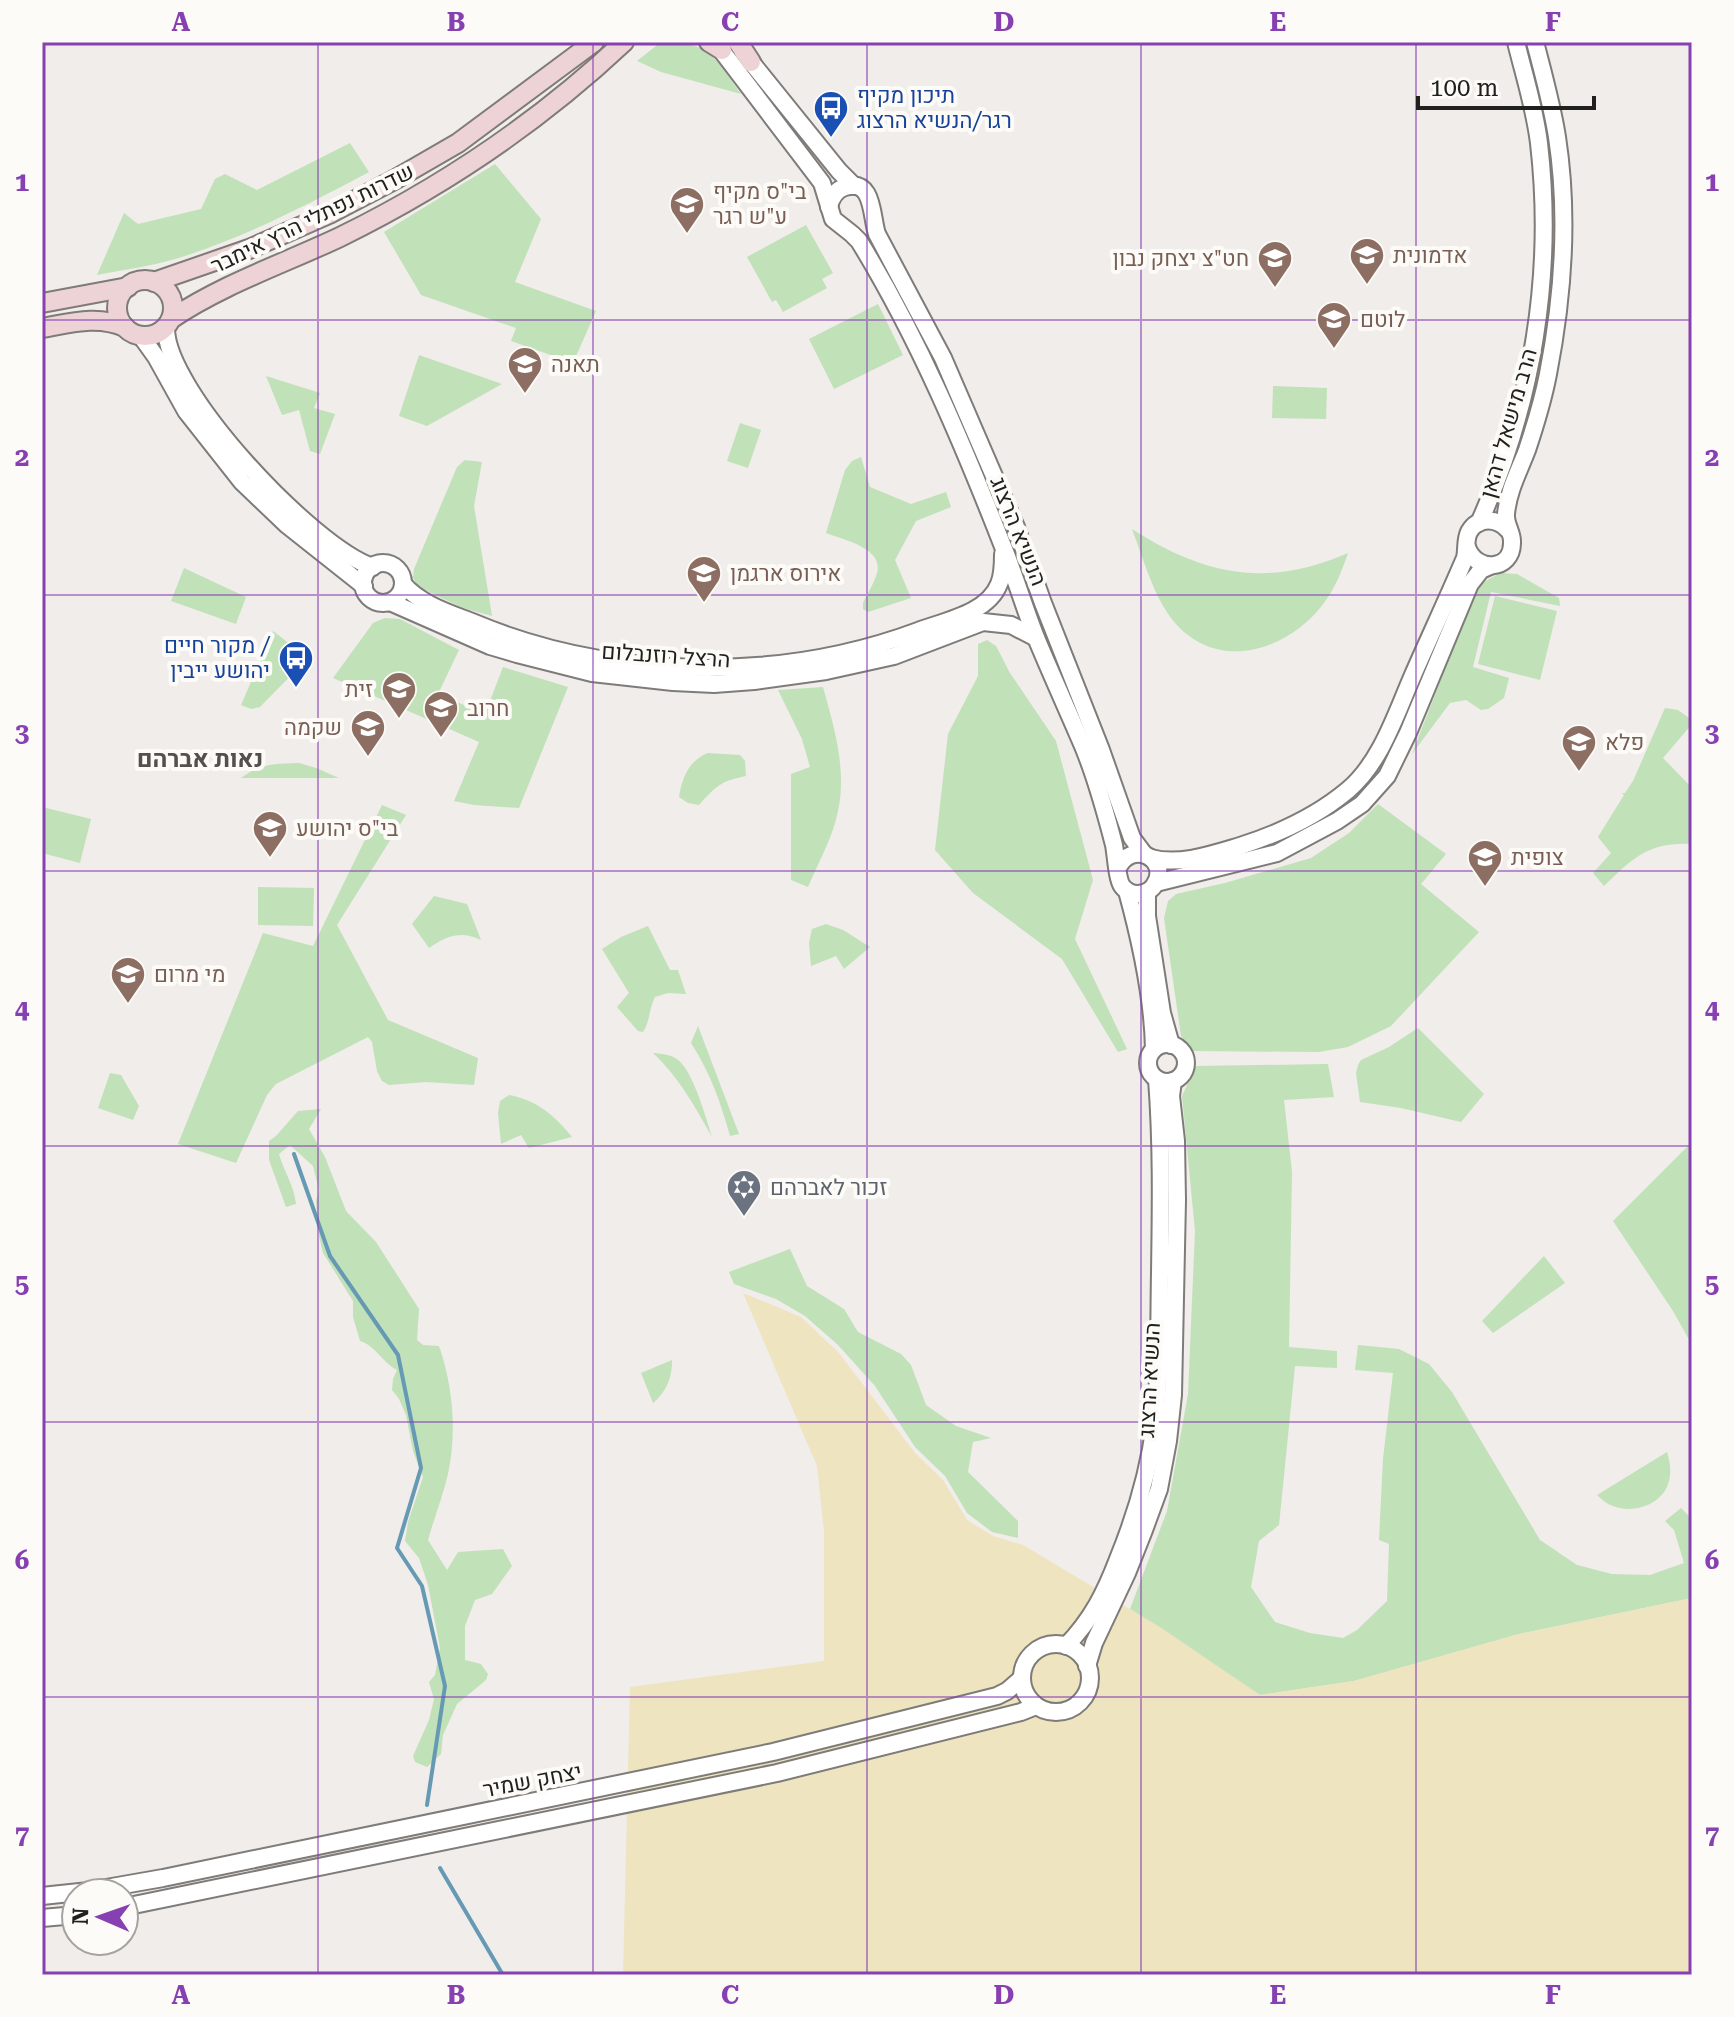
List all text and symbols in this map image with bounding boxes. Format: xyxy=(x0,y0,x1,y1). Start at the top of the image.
text: A xyxy=(172,7,191,37)
text: B xyxy=(447,7,465,37)
text: C xyxy=(721,7,739,37)
text: D xyxy=(994,7,1014,37)
text: E xyxy=(1270,7,1286,37)
text: F xyxy=(1545,7,1561,37)
scale bar xyxy=(1418,60,1594,110)
text: 100 m xyxy=(1430,74,1498,102)
place label: תיכון מקיף רגר/הנשיא הרצוג xyxy=(857,83,1012,133)
bus stop icon: תיכון מקיף רגר/הנשיא הרצוג xyxy=(812,89,850,139)
street label: שדרות נפתלי הרץ אימבר xyxy=(207,158,418,278)
text: 1 xyxy=(15,167,29,197)
text: 1 xyxy=(1705,167,1719,197)
place label: בי"ס מקיף ע"ש רגר xyxy=(713,179,807,229)
school or university icon: בי"ס מקיף ע"ש רגר xyxy=(668,185,706,235)
school or university icon: אדמונית xyxy=(1348,236,1386,286)
school or university icon: חט"צ יצחק נבון xyxy=(1256,239,1294,289)
place label: אדמונית xyxy=(1393,243,1467,268)
place label: חט"צ יצחק נבון xyxy=(1113,246,1249,271)
school or university icon: לוטם xyxy=(1315,300,1353,350)
place label: לוטם xyxy=(1360,307,1405,332)
school or university icon: תאנה xyxy=(506,345,544,395)
street label: הרב מישאל דהאן xyxy=(1475,345,1542,501)
place label: תאנה xyxy=(551,352,600,377)
text: 2 xyxy=(15,442,29,472)
text: 2 xyxy=(1705,442,1719,472)
street label: הנשיא הרצוג xyxy=(985,473,1052,589)
school or university icon: אירוס ארגמן xyxy=(685,554,723,604)
place label: אירוס ארגמן xyxy=(730,561,841,586)
place label: מקור חיים / יהושע ייבין xyxy=(164,633,271,683)
bus stop icon: מקור חיים / יהושע ייבין xyxy=(277,639,315,689)
street label: הרצל רוזנבלום xyxy=(601,639,731,672)
school or university icon: זית xyxy=(380,670,418,720)
place label: זית xyxy=(345,677,373,702)
school or university icon: חרוב xyxy=(422,689,460,739)
place label: חרוב xyxy=(467,696,509,721)
school or university icon: שקמה xyxy=(349,708,387,758)
place label: שקמה xyxy=(284,715,342,740)
text: 3 xyxy=(15,718,29,748)
text: 3 xyxy=(1705,718,1719,748)
school or university icon: פלא xyxy=(1560,723,1598,773)
place label: פלא xyxy=(1605,730,1644,755)
district label: נאות אברהם xyxy=(137,745,263,773)
school or university icon: בי"ס יהושע xyxy=(251,809,289,859)
place label: בי"ס יהושע xyxy=(296,816,399,841)
school or university icon: צופית xyxy=(1466,838,1504,888)
place label: צופית xyxy=(1511,845,1564,870)
school or university icon: מי מרום xyxy=(109,955,147,1005)
place label: מי מרום xyxy=(154,962,225,987)
text: 4 xyxy=(15,994,30,1024)
text: 4 xyxy=(1705,994,1720,1024)
synagogue icon: זכור לאברהם xyxy=(725,1168,763,1218)
place label: זכור לאברהם xyxy=(770,1175,887,1200)
text: 5 xyxy=(15,1269,29,1299)
text: 5 xyxy=(1705,1269,1719,1299)
street label: הנשיא הרצוג xyxy=(1134,1322,1165,1438)
text: 6 xyxy=(15,1545,29,1575)
text: 6 xyxy=(1705,1545,1719,1575)
street label: יצחק שמיר xyxy=(481,1759,584,1802)
text: 7 xyxy=(15,1820,29,1850)
text: 7 xyxy=(1705,1820,1719,1850)
north arrow xyxy=(60,1877,140,1957)
text: N xyxy=(68,1907,93,1925)
text: A xyxy=(172,1980,191,2010)
text: B xyxy=(447,1980,465,2010)
text: C xyxy=(721,1980,739,2010)
text: D xyxy=(994,1980,1014,2010)
text: E xyxy=(1270,1980,1286,2010)
text: F xyxy=(1545,1980,1561,2010)

